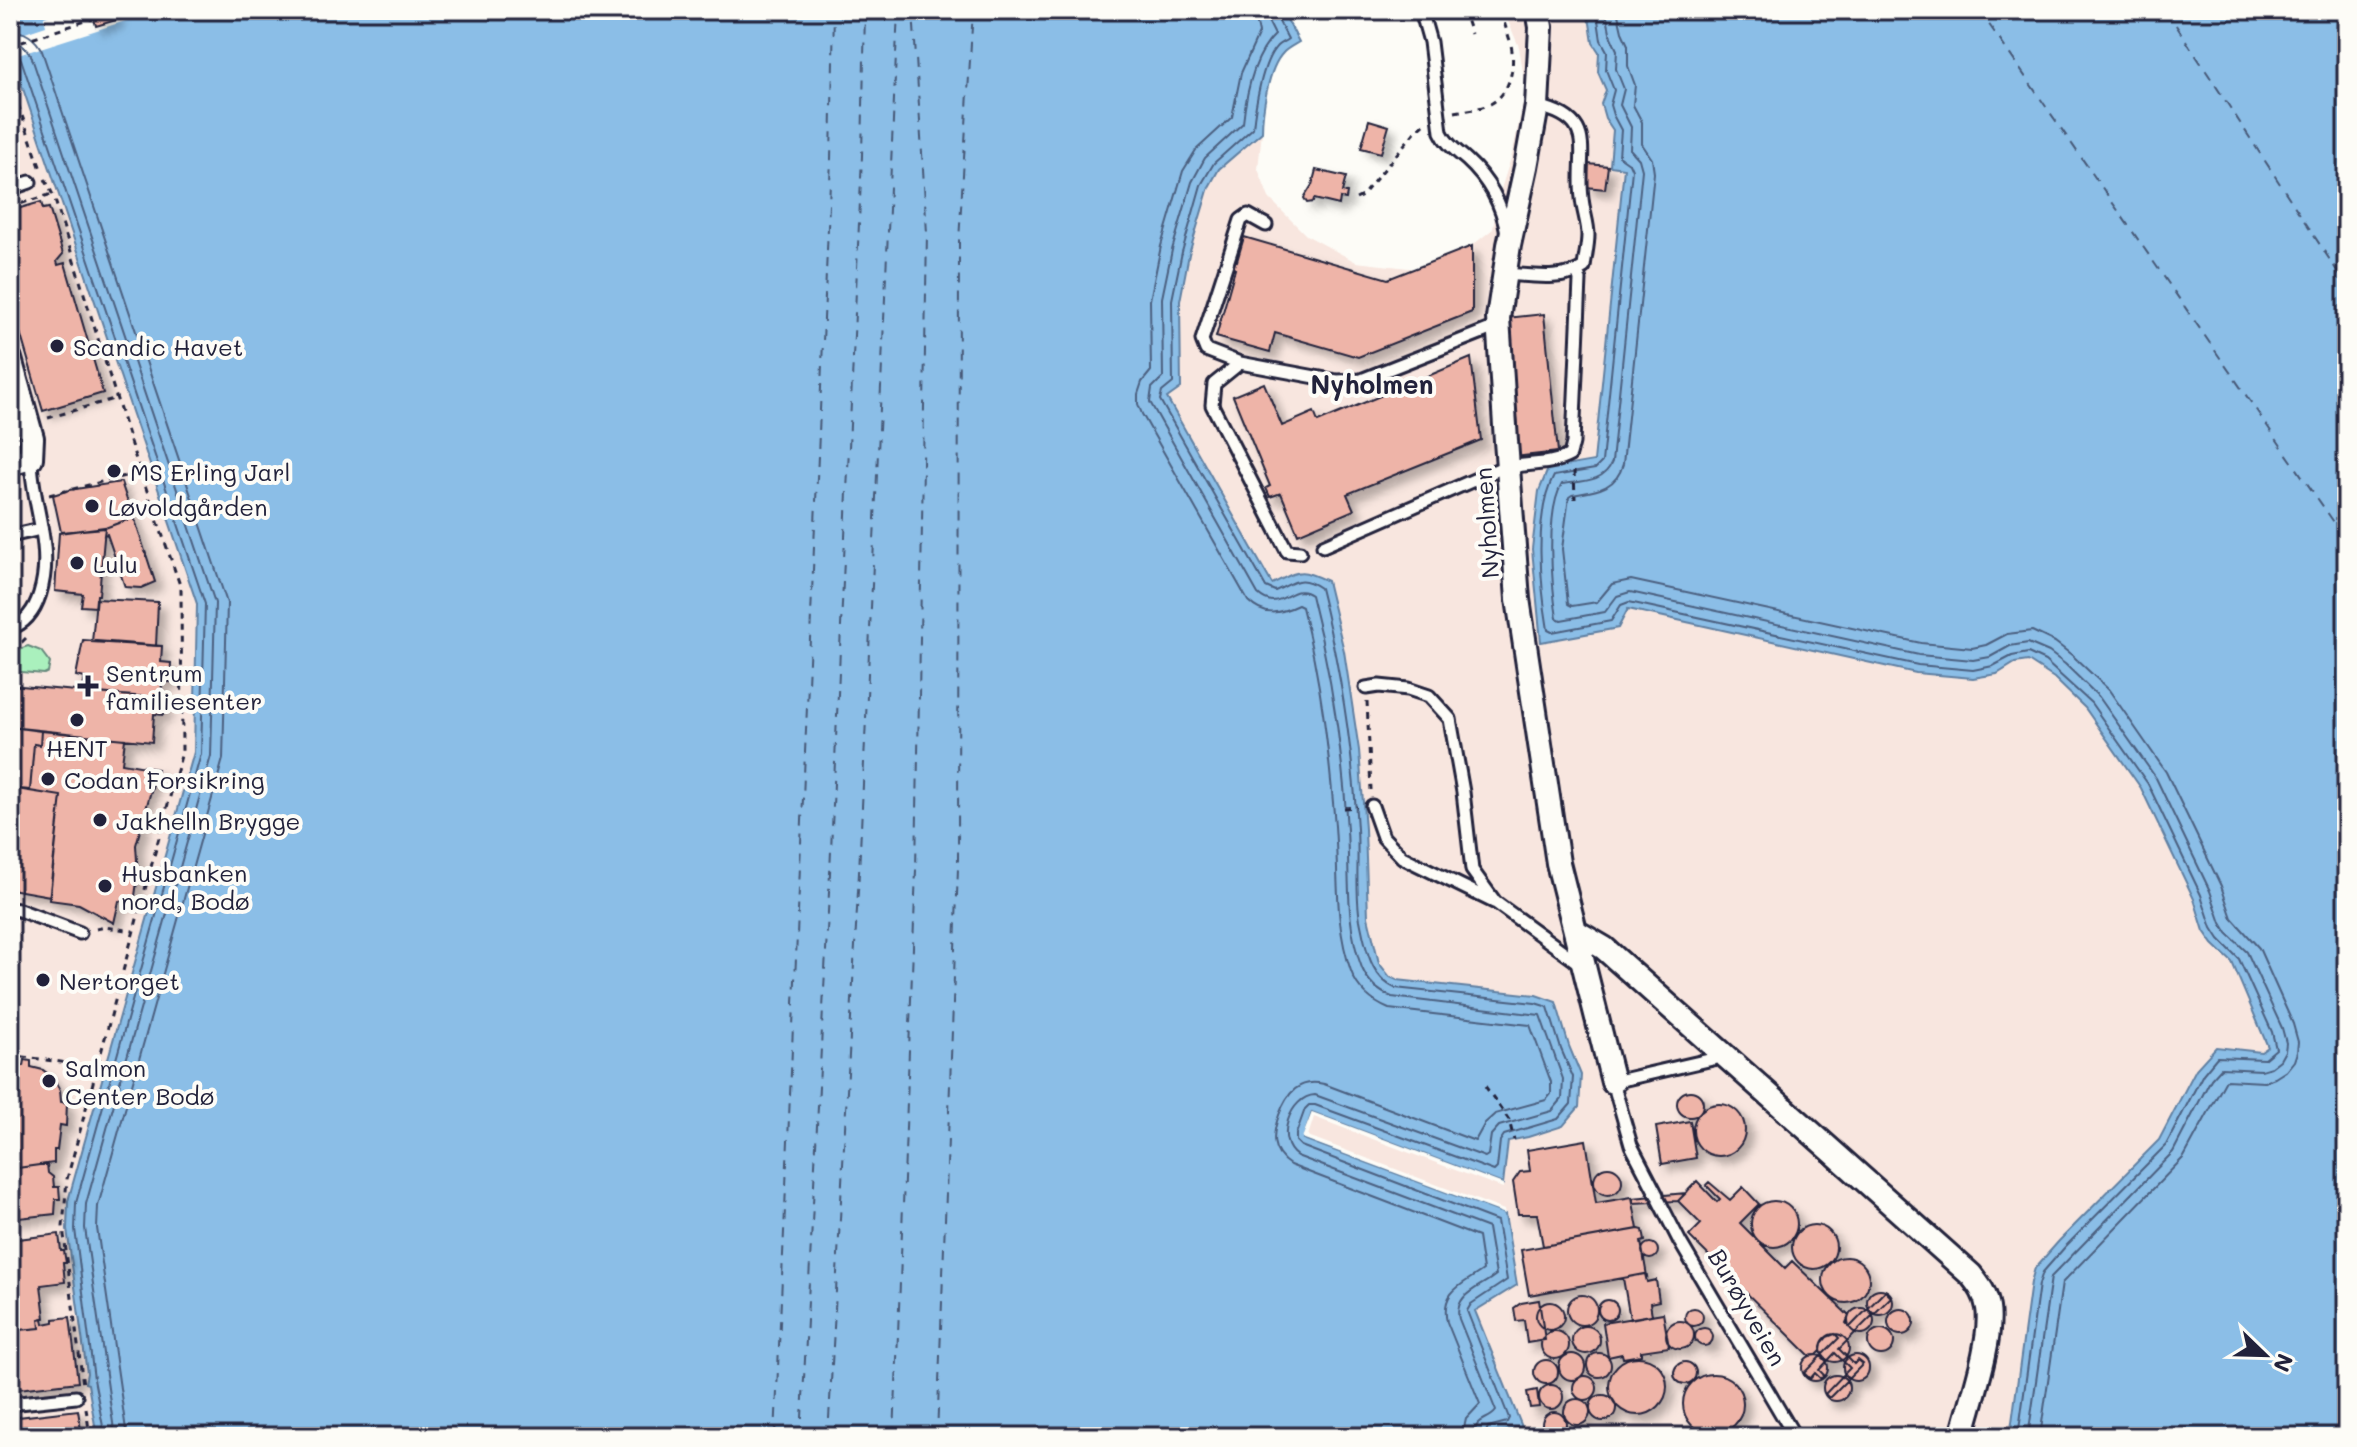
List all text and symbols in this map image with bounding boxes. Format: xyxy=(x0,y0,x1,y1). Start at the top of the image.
place label: Scandic Havet xyxy=(73,331,243,362)
marker: Scandic Havet xyxy=(48,337,66,355)
district label: Nyholmen xyxy=(1311,367,1433,401)
place label: MS Erling Jarl xyxy=(130,456,291,487)
marker: MS Erling Jarl xyxy=(105,462,123,480)
street label: Nyholmen xyxy=(1467,466,1505,580)
place label: Løvoldgården xyxy=(108,491,267,522)
marker: Løvoldgården xyxy=(83,497,101,515)
place label: Lulu xyxy=(93,548,138,579)
marker: Lulu xyxy=(68,554,86,572)
place label: Sentrum familiesenter xyxy=(106,657,262,716)
marker: Sentrum familiesenter xyxy=(77,675,99,697)
marker: HENT xyxy=(68,711,86,729)
place label: HENT xyxy=(46,732,108,763)
place label: Codan Forsikring xyxy=(64,764,265,795)
marker: Codan Forsikring xyxy=(39,770,57,788)
place label: Jakhelln Brygge xyxy=(116,805,300,836)
marker: Jakhelln Brygge xyxy=(91,811,109,829)
place label: Husbanken nord, Bodø xyxy=(121,857,249,916)
marker: Husbanken nord, Bodø xyxy=(96,877,114,895)
place label: Nertorget xyxy=(59,965,180,996)
marker: Nertorget xyxy=(34,971,52,989)
place label: Salmon Center Bodø xyxy=(65,1052,214,1111)
marker: Salmon Center Bodø xyxy=(40,1072,58,1090)
street label: Burøyveien xyxy=(1702,1243,1794,1371)
north arrow xyxy=(2225,1315,2305,1395)
text: N xyxy=(2267,1350,2300,1376)

